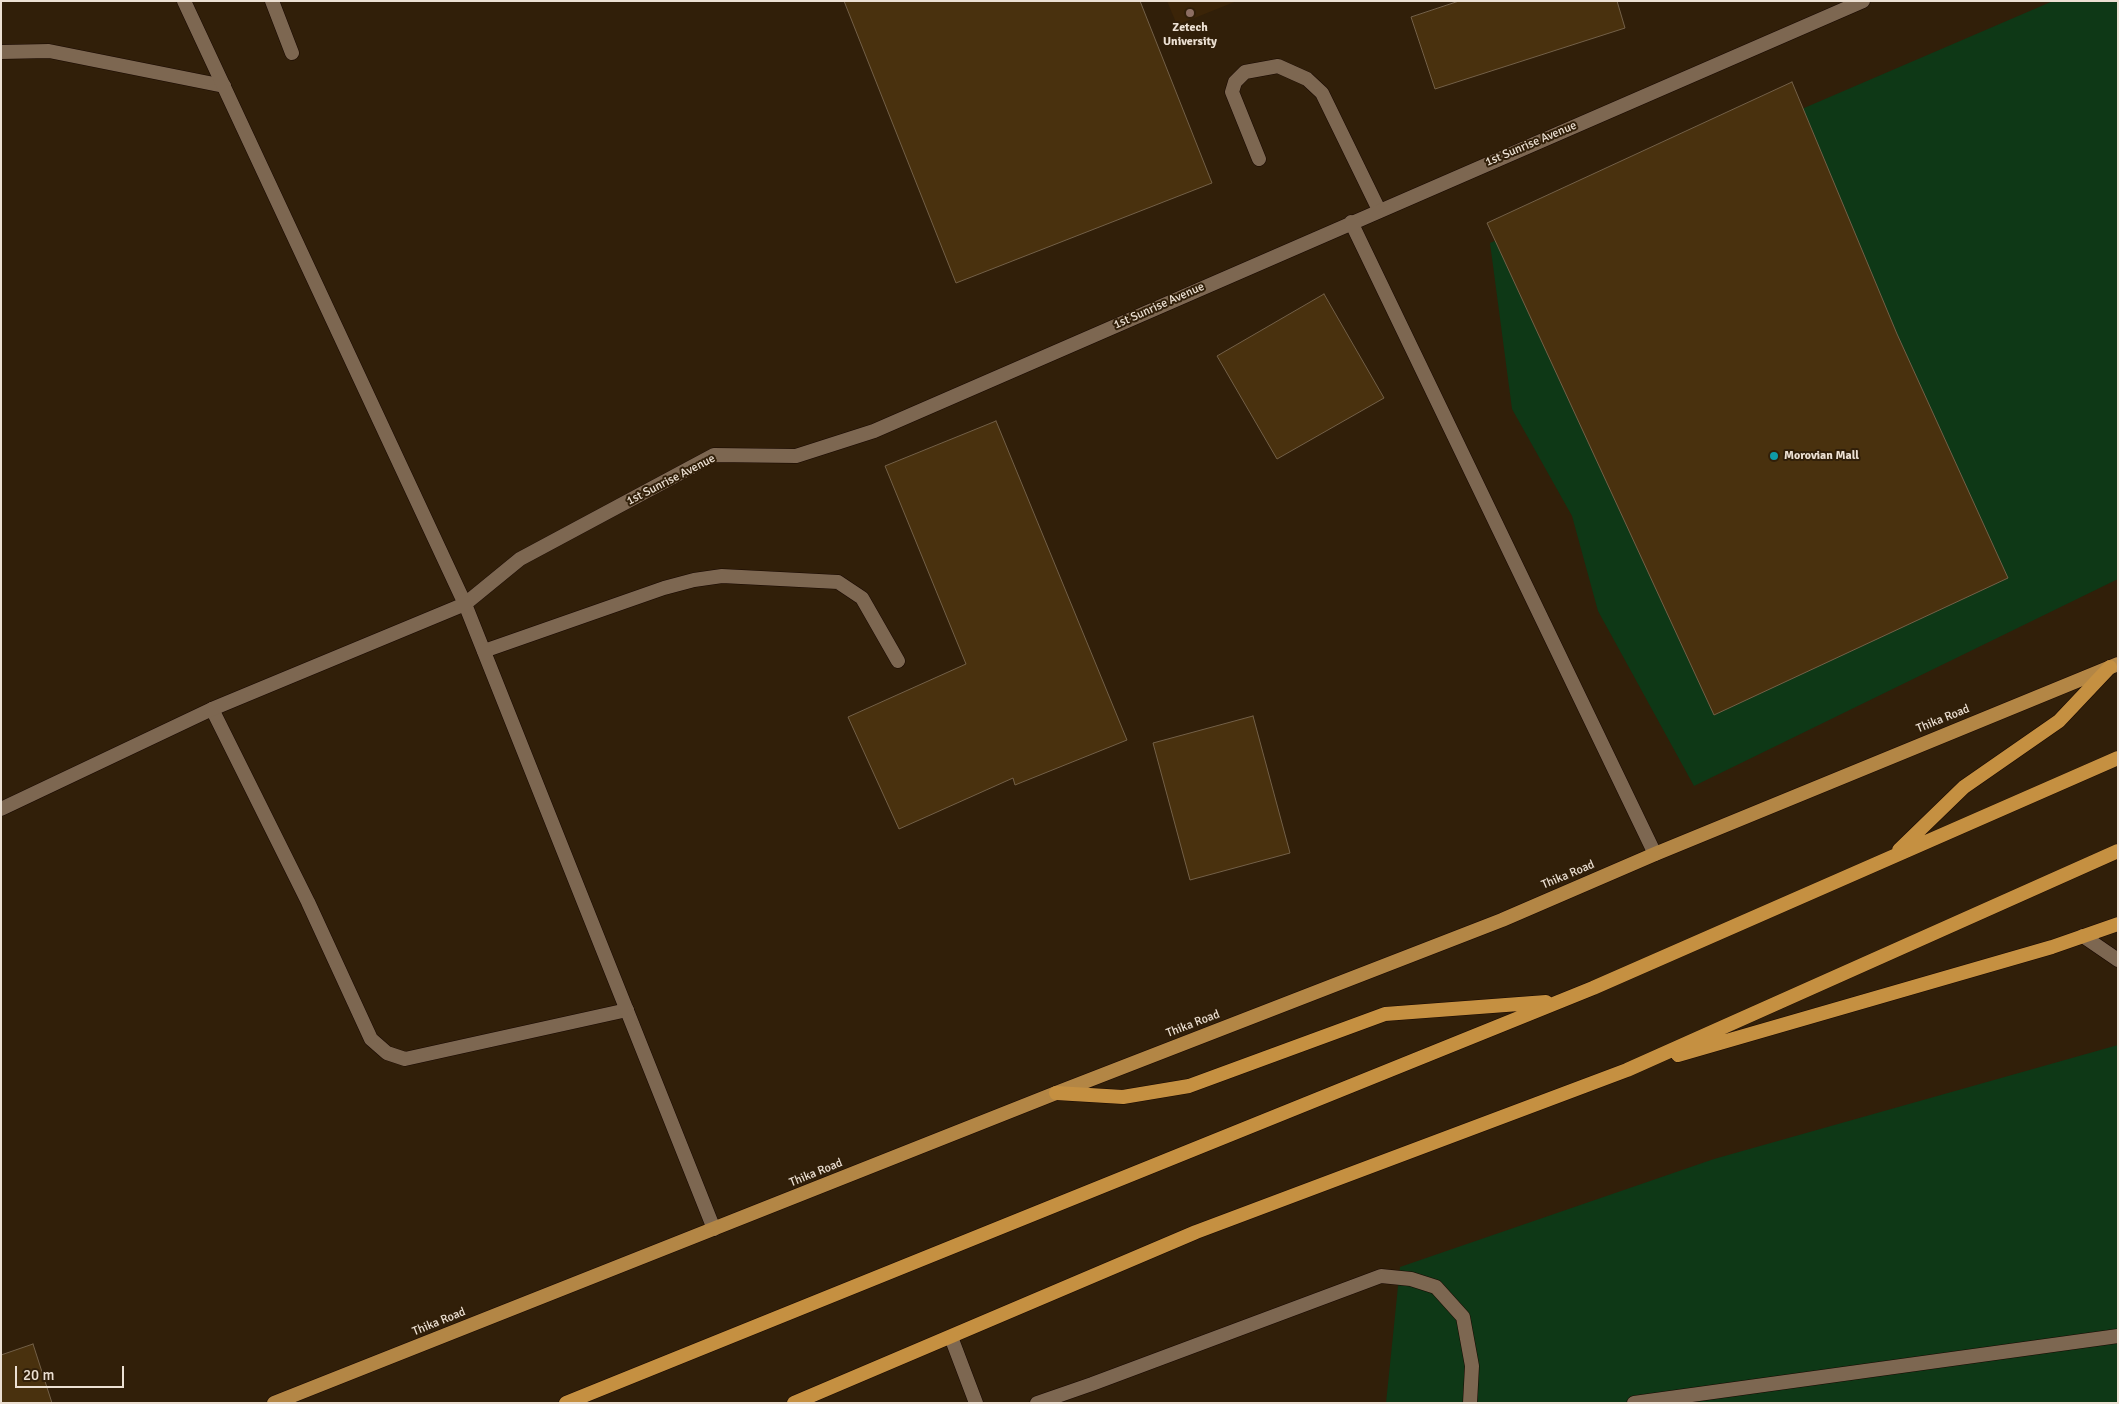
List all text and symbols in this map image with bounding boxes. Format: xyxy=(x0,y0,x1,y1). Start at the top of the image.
marker: Zetech University xyxy=(1184,7,1196,19)
place label: Zetech University xyxy=(1163,21,1217,49)
street label: 1st Sunrise Avenue xyxy=(1483,118,1579,170)
street label: 1st Sunrise Avenue xyxy=(1111,280,1207,332)
place label: Morovian Mall xyxy=(1784,449,1859,463)
marker: Morovian Mall xyxy=(1768,450,1780,462)
street label: 1st Sunrise Avenue xyxy=(624,451,718,509)
street label: Thika Road xyxy=(1914,702,1972,736)
street label: Thika Road xyxy=(1539,857,1597,893)
street label: Thika Road xyxy=(1164,1007,1222,1041)
street label: Thika Road xyxy=(787,1156,845,1190)
street label: Thika Road xyxy=(410,1305,468,1339)
scale bar xyxy=(18,1356,126,1388)
text: 20 m xyxy=(23,1366,54,1384)

